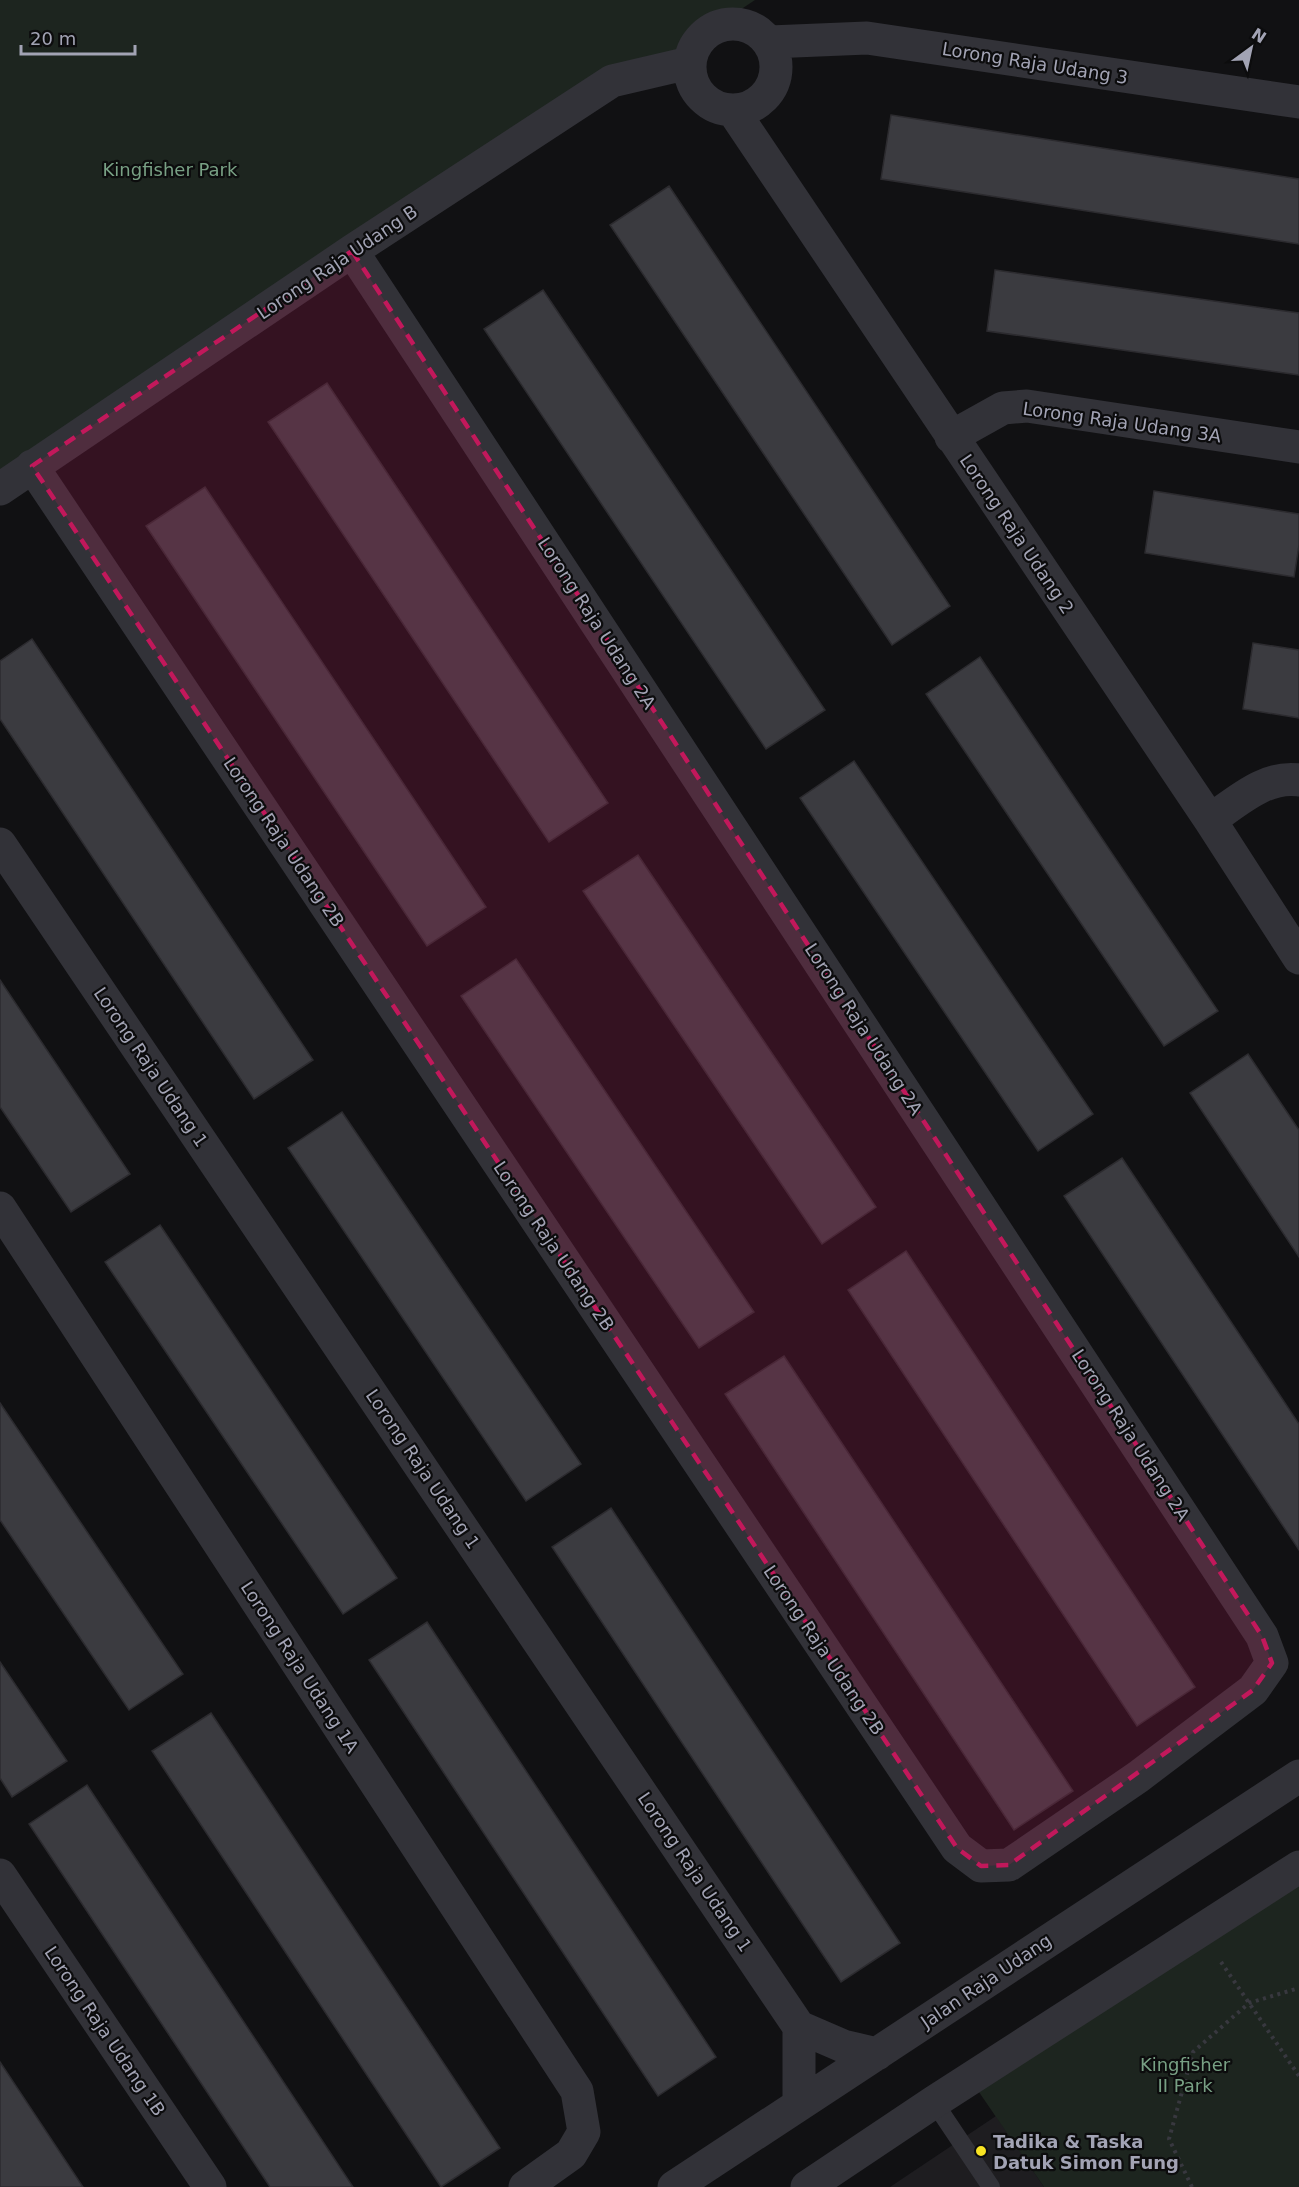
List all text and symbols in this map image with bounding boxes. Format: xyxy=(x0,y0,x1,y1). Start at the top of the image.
scale bar xyxy=(21,18,135,56)
north arrow xyxy=(1221,18,1281,78)
text: N xyxy=(1248,24,1270,47)
text: 20 m xyxy=(30,28,76,49)
street label: Lorong Raja Udang 3 xyxy=(941,38,1129,88)
park label: Kingfisher Park xyxy=(103,159,238,180)
street label: Lorong Raja Udang B xyxy=(253,201,421,323)
street label: Lorong Raja Udang 3A xyxy=(1021,398,1223,446)
street label: Lorong Raja Udang 2 xyxy=(956,450,1078,618)
street label: Lorong Raja Udang 2A xyxy=(534,533,661,713)
street label: Lorong Raja Udang 2B xyxy=(219,753,349,931)
street label: Lorong Raja Udang 2A xyxy=(801,939,928,1119)
street label: Lorong Raja Udang 1 xyxy=(90,983,212,1151)
street label: Lorong Raja Udang 2B xyxy=(489,1157,619,1335)
street label: Lorong Raja Udang 2A xyxy=(1068,1345,1195,1525)
street label: Lorong Raja Udang 1 xyxy=(362,1385,484,1553)
street label: Lorong Raja Udang 2B xyxy=(759,1561,889,1739)
street label: Lorong Raja Udang 1A xyxy=(237,1577,364,1757)
street label: Lorong Raja Udang 1 xyxy=(634,1788,756,1956)
street label: Jalan Raja Udang xyxy=(916,1930,1055,2033)
street label: Lorong Raja Udang 1B xyxy=(40,1942,170,2120)
park label: Kingfisher II Park xyxy=(1140,2054,1231,2096)
place label: Tadika & Taska Datuk Simon Fung xyxy=(993,2131,1179,2173)
marker: Tadika & Taska Datuk Simon Fung xyxy=(974,2144,988,2158)

